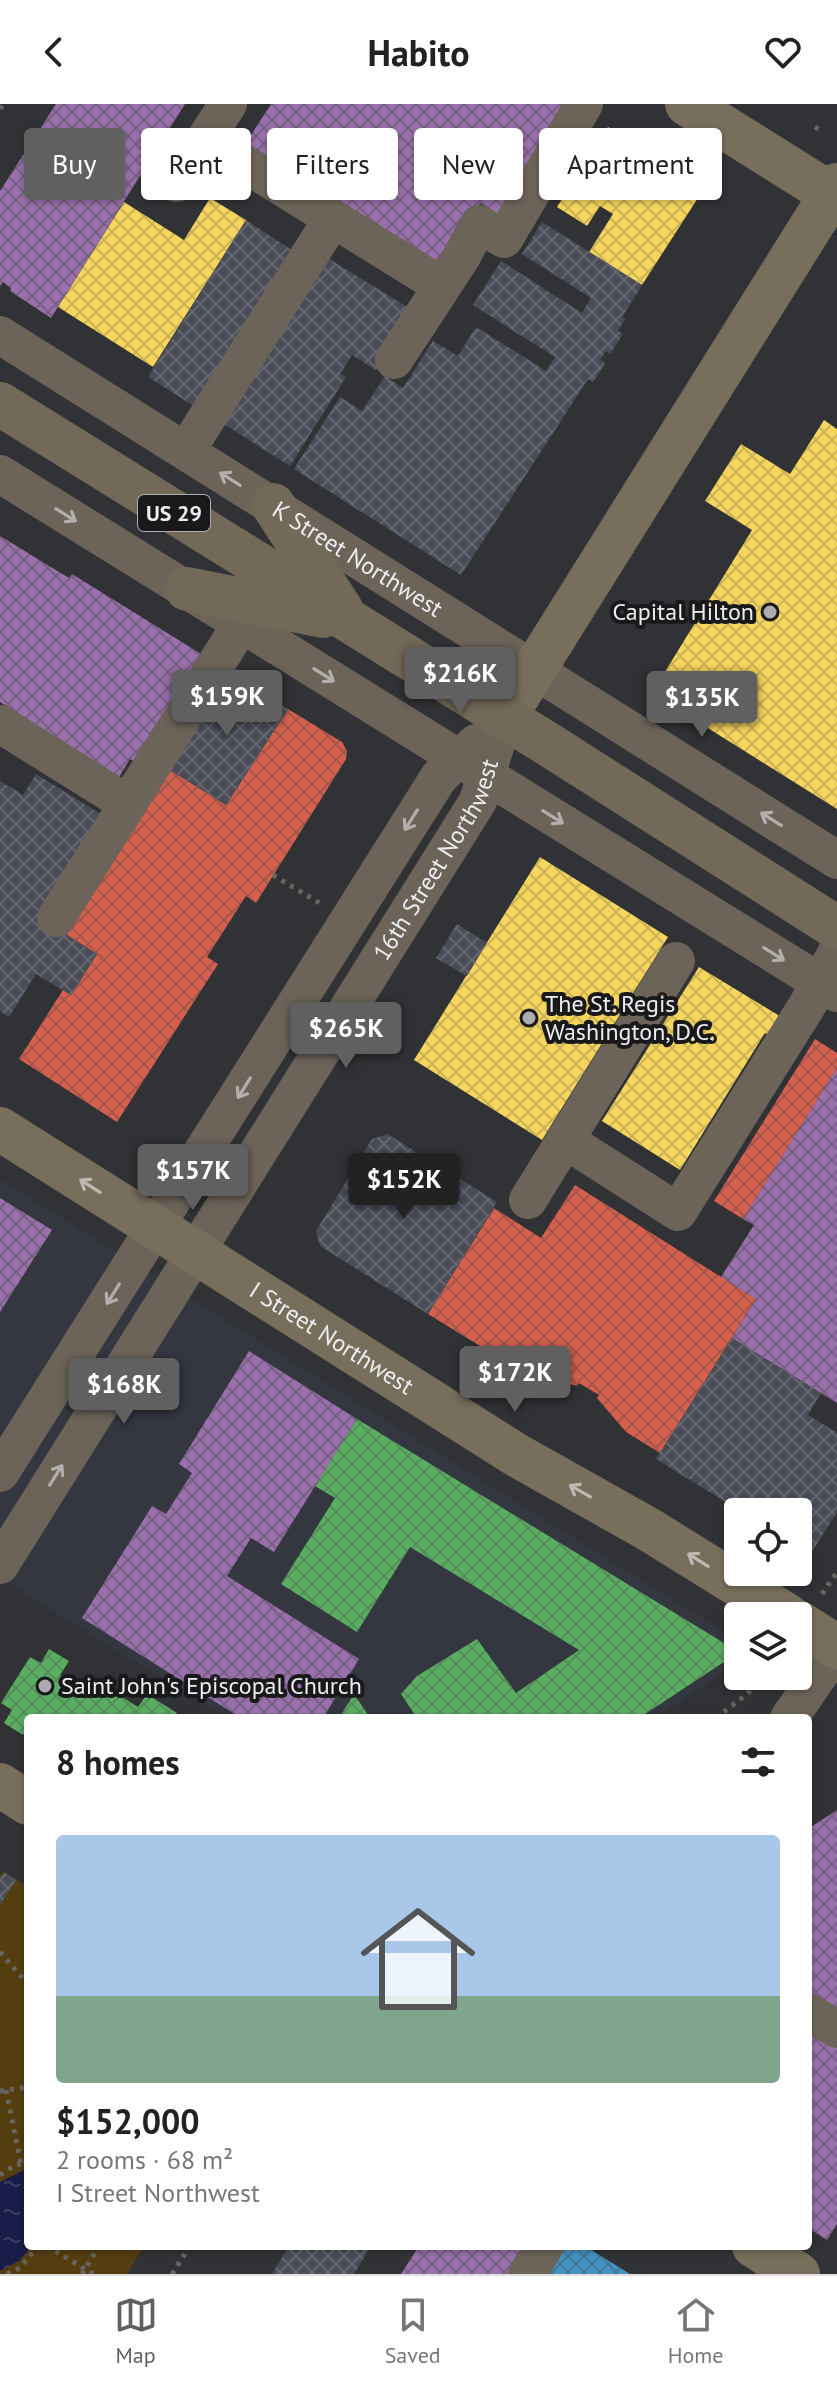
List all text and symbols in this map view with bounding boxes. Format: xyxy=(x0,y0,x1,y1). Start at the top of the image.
text: Habito xyxy=(368,29,470,76)
icon: back xyxy=(32,30,76,74)
icon: heart xyxy=(761,30,805,74)
chip: Buy xyxy=(24,128,125,200)
chip: Rent xyxy=(141,128,251,200)
chip: Filters xyxy=(267,128,398,200)
chip: New xyxy=(414,128,523,200)
chip: Apartment xyxy=(539,128,722,200)
one-way arrow xyxy=(219,470,242,486)
street label: K Street Northwest xyxy=(267,494,449,624)
road number: US 29 xyxy=(138,495,210,531)
one-way arrow xyxy=(54,507,77,523)
place label: Capital Hilton xyxy=(612,596,754,627)
marker: Capital Hilton xyxy=(761,603,779,621)
pin: $216K xyxy=(404,647,516,715)
text: $216K xyxy=(422,656,498,689)
one-way arrow xyxy=(312,667,335,683)
pin: $159K xyxy=(171,670,283,738)
pin: $135K xyxy=(646,671,758,739)
text: $159K xyxy=(189,679,265,712)
text: $135K xyxy=(664,680,740,713)
street label: 16th Street Northwest xyxy=(366,755,505,966)
one-way arrow xyxy=(403,809,420,831)
one-way arrow xyxy=(541,810,564,826)
one-way arrow xyxy=(760,810,783,826)
one-way arrow xyxy=(762,946,785,962)
place label: The St. Regis Washington, D.C. xyxy=(545,988,714,1047)
pin: $265K xyxy=(290,1002,402,1070)
marker: The St. Regis Washington, D.C. xyxy=(520,1009,538,1027)
text: $265K xyxy=(308,1011,384,1044)
one-way arrow xyxy=(235,1076,251,1099)
pin: $157K xyxy=(137,1144,249,1212)
text: $157K xyxy=(155,1153,231,1186)
pin: $152K xyxy=(348,1153,460,1221)
text: $152K xyxy=(366,1162,442,1195)
one-way arrow xyxy=(79,1177,102,1193)
street label: I Street Northwest xyxy=(244,1274,420,1401)
one-way arrow xyxy=(105,1282,122,1304)
pin: $172K xyxy=(459,1346,571,1414)
text: $172K xyxy=(477,1355,553,1388)
pin: $168K xyxy=(68,1358,180,1426)
text: $168K xyxy=(86,1367,162,1400)
one-way arrow xyxy=(49,1464,65,1487)
one-way arrow xyxy=(569,1483,592,1499)
map controls xyxy=(724,1498,812,1690)
button: locate xyxy=(724,1498,812,1586)
one-way arrow xyxy=(687,1552,710,1568)
button: layers xyxy=(724,1602,812,1690)
place label: Saint John's Episcopal Church xyxy=(61,1670,362,1701)
marker: Saint John's Episcopal Church xyxy=(36,1677,54,1695)
text: 8 homes xyxy=(56,1740,180,1784)
icon: filters xyxy=(736,1740,780,1784)
icon: home xyxy=(346,1887,490,2031)
text: $152,000 xyxy=(56,2099,200,2143)
text: 2 rooms · 68 m² xyxy=(56,2143,233,2176)
text: I Street Northwest xyxy=(56,2176,260,2209)
tab: Map xyxy=(114,2293,158,2369)
tab: Saved xyxy=(385,2293,441,2369)
tab: Home xyxy=(668,2293,723,2369)

